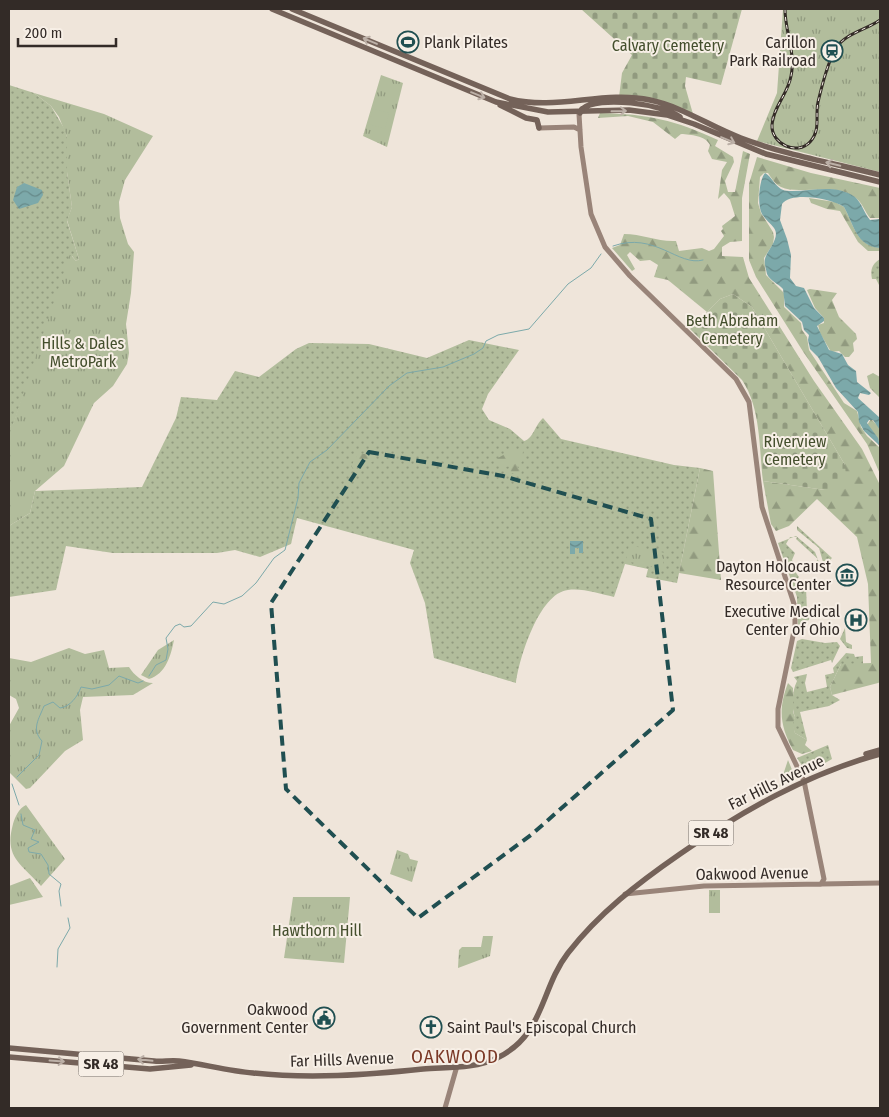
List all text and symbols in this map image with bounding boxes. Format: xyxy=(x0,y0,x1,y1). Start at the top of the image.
scale bar xyxy=(18,15,115,47)
text: 200 m xyxy=(25,24,62,42)
sports icon: Plank Pilates xyxy=(396,30,420,54)
place label: Plank Pilates xyxy=(424,33,508,52)
place label: Carillon Park Railroad xyxy=(729,33,816,70)
one-way arrow xyxy=(363,35,378,45)
park label: Calvary Cemetery xyxy=(612,36,725,55)
station icon: Carillon Park Railroad xyxy=(820,39,844,63)
one-way arrow xyxy=(470,90,485,100)
one-way arrow xyxy=(611,106,627,115)
one-way arrow xyxy=(720,135,735,145)
one-way arrow xyxy=(825,159,841,168)
park label: Beth Abraham Cemetery xyxy=(686,311,778,348)
park label: Hills & Dales MetroPark xyxy=(42,334,125,371)
park label: Riverview Cemetery xyxy=(764,432,827,469)
place label: Dayton Holocaust Resource Center xyxy=(716,557,832,594)
museum icon: Dayton Holocaust Resource Center xyxy=(835,563,859,587)
place label: Executive Medical Center of Ohio xyxy=(724,602,840,639)
hospital icon: Executive Medical Center of Ohio xyxy=(844,608,868,632)
street label: Far Hills Avenue xyxy=(725,751,827,814)
road number: SR 48 xyxy=(688,820,734,846)
street label: Oakwood Avenue xyxy=(695,863,809,884)
park label: Hawthorn Hill xyxy=(272,921,362,940)
place label: Oakwood Government Center xyxy=(181,1000,308,1037)
public building icon: Oakwood Government Center xyxy=(312,1006,336,1030)
church icon: Saint Paul's Episcopal Church xyxy=(419,1015,443,1039)
place label: Saint Paul's Episcopal Church xyxy=(447,1018,637,1037)
district label: OAKWOOD xyxy=(411,1045,499,1068)
street label: Far Hills Avenue xyxy=(290,1048,394,1071)
road number: SR 48 xyxy=(78,1052,124,1076)
one-way arrow xyxy=(137,1055,153,1065)
one-way arrow xyxy=(49,1057,65,1066)

